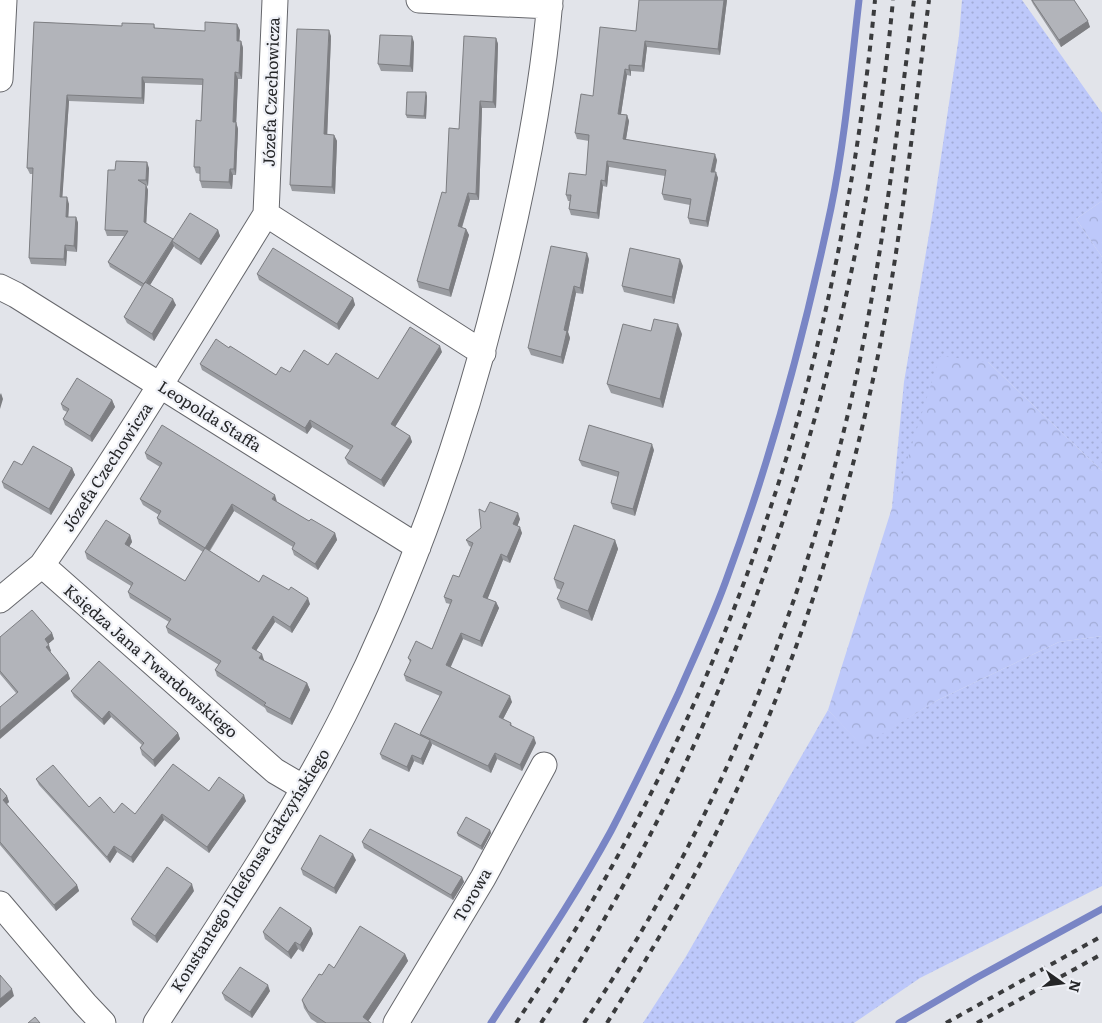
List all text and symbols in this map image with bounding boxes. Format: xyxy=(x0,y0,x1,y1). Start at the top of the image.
street label: Józefa Czechowicza xyxy=(255,16,285,167)
street label: Leopolda Staffa xyxy=(154,374,267,457)
street label: Józefa Czechowicza xyxy=(55,397,157,536)
street label: Księdza Jana Twardowskiego xyxy=(59,578,244,743)
street label: Konstantego Ildefonsa Gałczyńskiego xyxy=(164,743,334,996)
street label: Torowa xyxy=(446,863,496,926)
north arrow xyxy=(1037,958,1087,1008)
text: N xyxy=(1064,978,1087,995)

